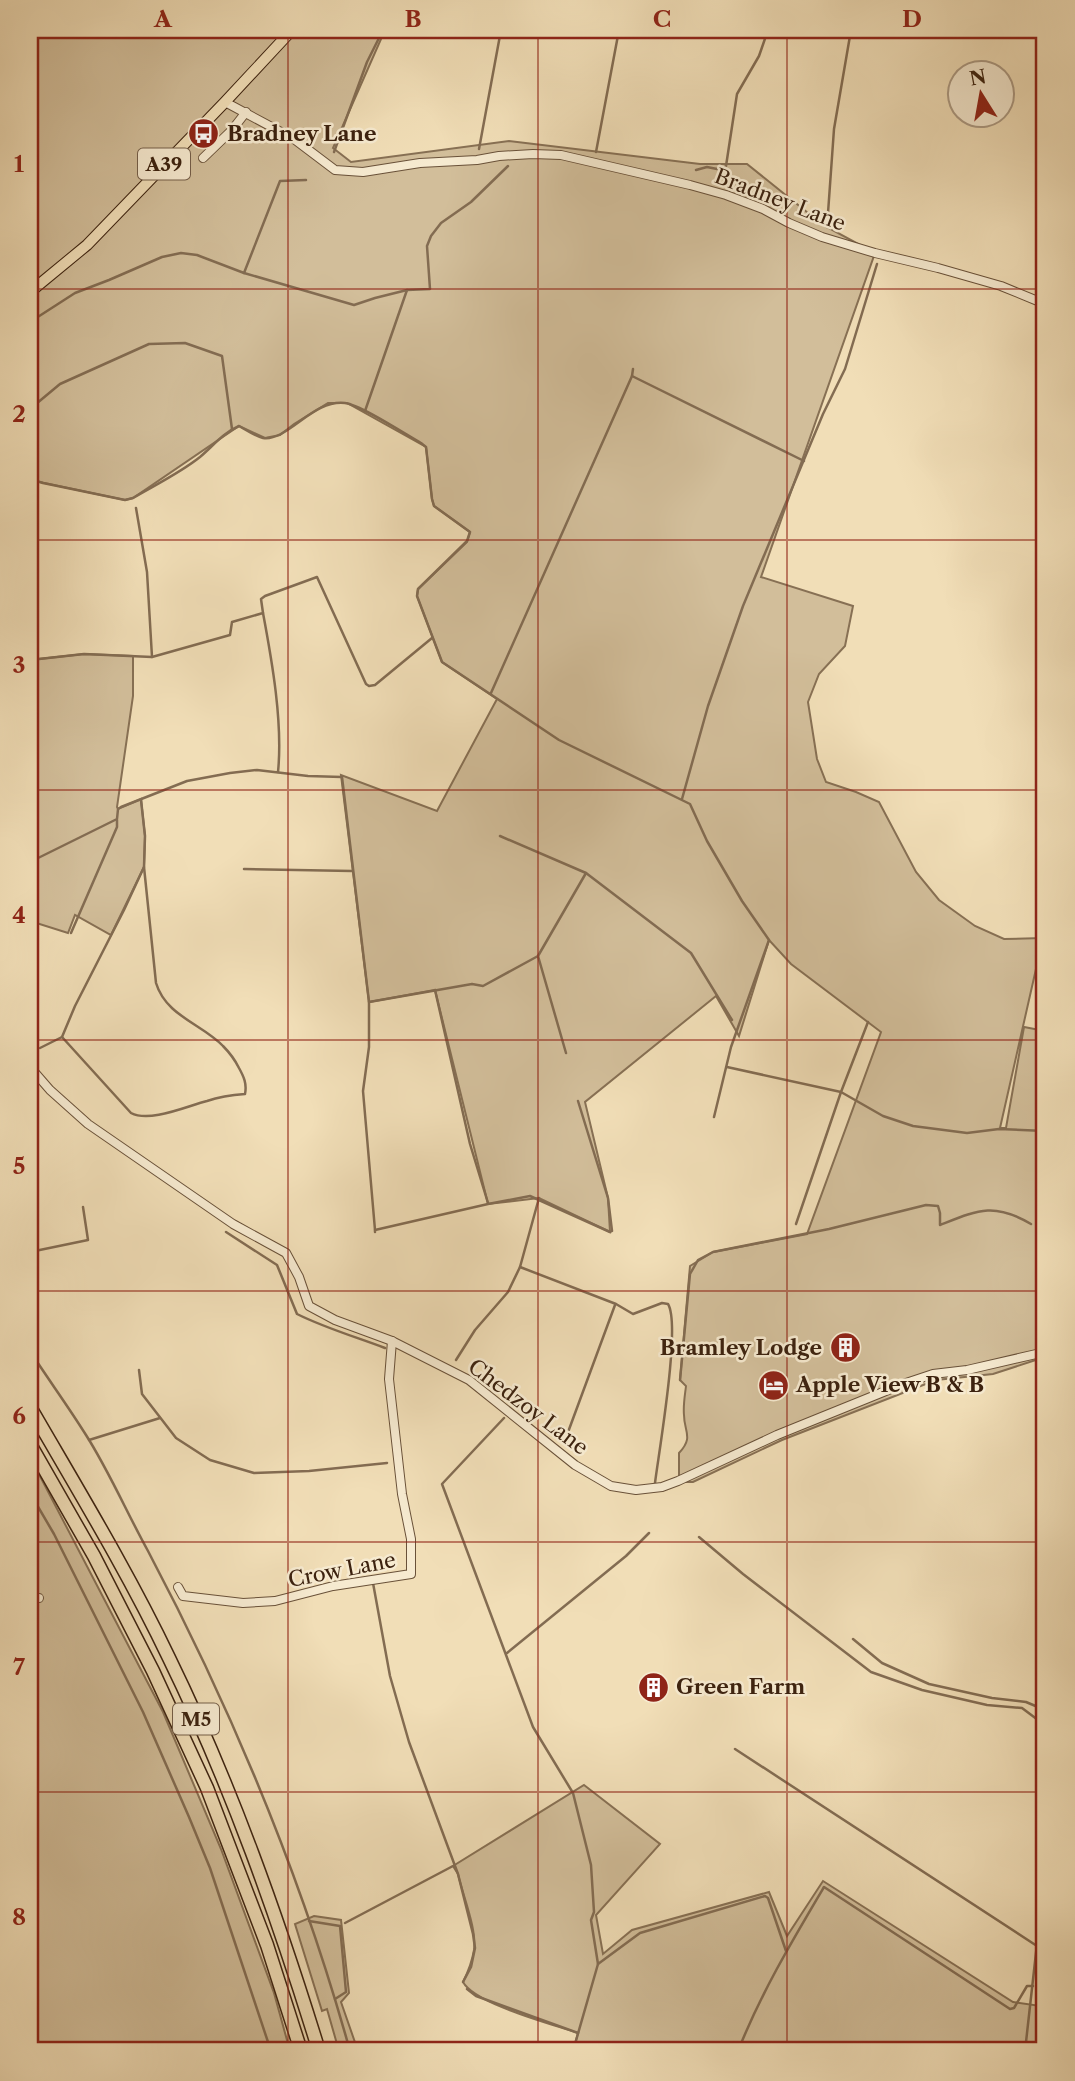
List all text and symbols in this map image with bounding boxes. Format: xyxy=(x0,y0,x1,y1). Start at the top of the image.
text: A xyxy=(153,5,173,33)
text: B xyxy=(404,5,422,33)
text: C xyxy=(653,5,671,33)
text: D xyxy=(902,5,922,33)
north arrow xyxy=(946,60,1016,130)
text: N xyxy=(968,65,988,91)
bus stop icon: Bradney Lane xyxy=(187,117,221,151)
place label: Bradney Lane xyxy=(227,121,377,146)
road number: A39 xyxy=(138,148,190,180)
text: 1 xyxy=(14,150,25,178)
street label: Bradney Lane xyxy=(711,163,849,236)
text: 2 xyxy=(12,400,26,428)
text: 3 xyxy=(13,651,26,679)
text: 4 xyxy=(12,901,26,929)
text: 5 xyxy=(13,1152,25,1180)
building icon: Bramley Lodge xyxy=(828,1331,862,1365)
place label: Bramley Lodge xyxy=(660,1335,822,1360)
street label: Chedzoy Lane xyxy=(464,1353,593,1460)
hotel icon: Apple View B & B xyxy=(756,1368,790,1402)
place label: Apple View B & B xyxy=(795,1372,984,1397)
text: 6 xyxy=(12,1402,26,1430)
street label: Crow Lane xyxy=(286,1547,398,1592)
text: 7 xyxy=(13,1653,25,1681)
building icon: Green Farm xyxy=(636,1670,670,1704)
place label: Green Farm xyxy=(676,1674,805,1699)
road number: M5 xyxy=(173,1704,219,1735)
text: 8 xyxy=(12,1903,26,1931)

